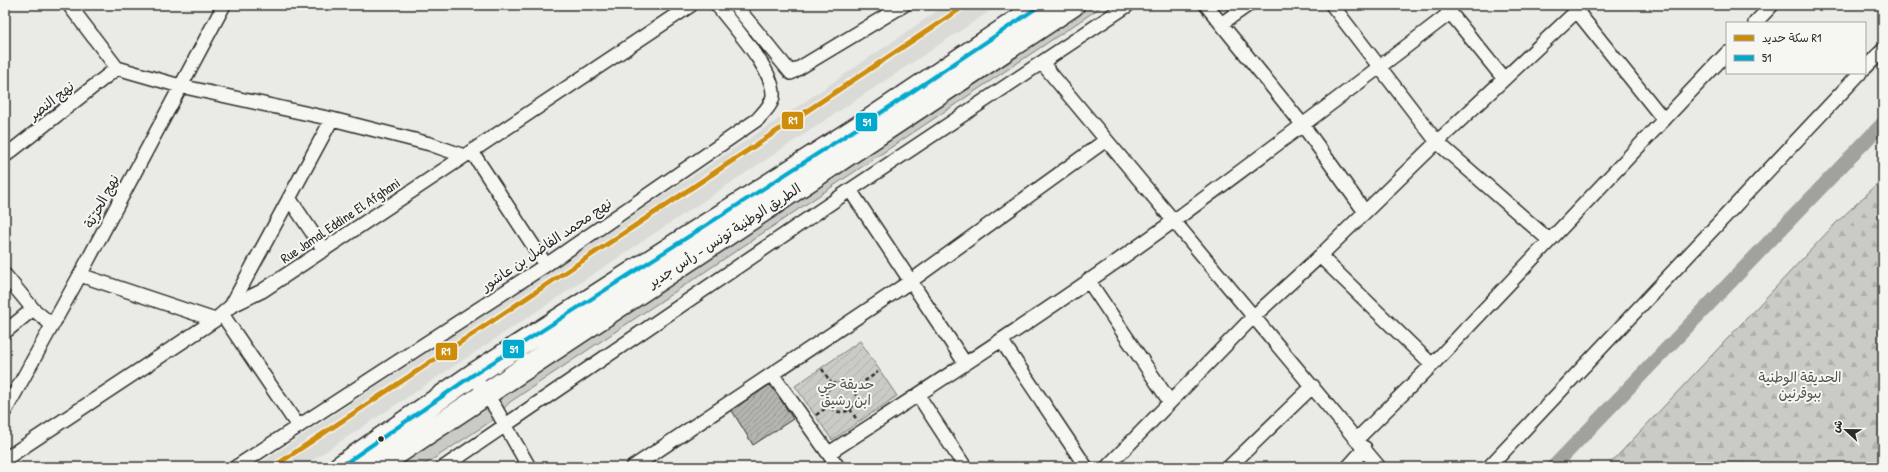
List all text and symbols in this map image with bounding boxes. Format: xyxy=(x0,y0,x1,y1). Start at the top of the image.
legend xyxy=(1726,22,1866,74)
text: سكة حديد R1 xyxy=(1762,29,1821,46)
text: 51 xyxy=(1762,49,1771,66)
street label: نهج النصر xyxy=(23,76,78,125)
line badge: R1 xyxy=(781,111,804,130)
line badge: 51 xyxy=(855,112,878,132)
text: R1 xyxy=(789,113,798,127)
text: 51 xyxy=(863,115,871,129)
street label: نهج الحرّيّة xyxy=(79,171,124,232)
street label: Rue Jamal Eddine El Afghani xyxy=(276,173,404,268)
street label: الطريق الوطنية تونس - رأس جدير xyxy=(643,178,804,292)
street label: نهج محمد الفاضل بن عاشور xyxy=(476,193,616,296)
line badge: 51 xyxy=(502,339,525,359)
line badge: R1 xyxy=(435,342,458,361)
text: 51 xyxy=(510,342,518,356)
text: R1 xyxy=(442,344,451,358)
park label: الحديقة الوطنية ببوقرنين xyxy=(1759,367,1841,402)
park label: حديقة حي ابن رشيق xyxy=(818,374,874,409)
north arrow xyxy=(1826,410,1866,450)
text: ش xyxy=(1828,418,1845,434)
unlabelled marker xyxy=(376,434,386,444)

